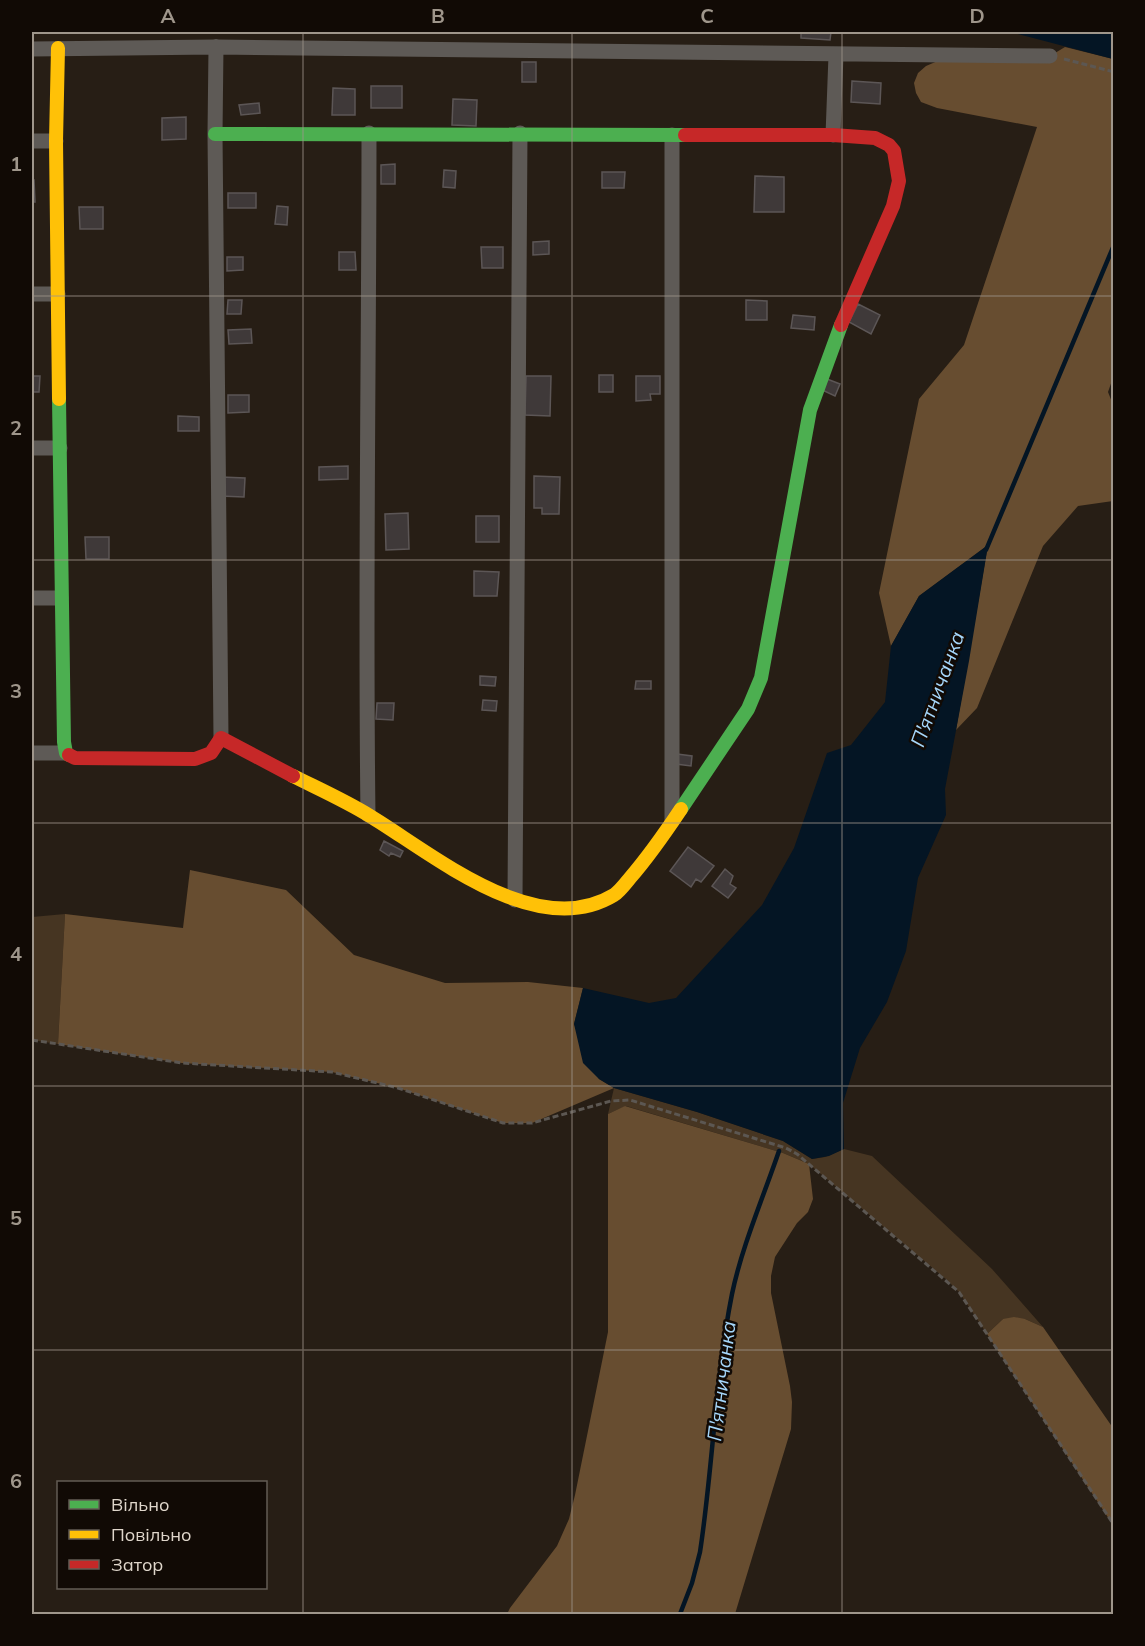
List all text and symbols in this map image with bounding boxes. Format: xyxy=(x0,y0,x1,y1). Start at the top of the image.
text: A xyxy=(161,3,176,28)
text: B xyxy=(431,3,445,28)
text: C xyxy=(700,3,714,28)
text: D xyxy=(969,3,985,28)
text: 1 xyxy=(10,151,22,176)
text: 2 xyxy=(10,415,22,440)
water label: П'ятничанка xyxy=(905,628,969,750)
text: 3 xyxy=(10,678,22,703)
text: 4 xyxy=(10,941,22,966)
text: 5 xyxy=(10,1205,22,1230)
water label: П'ятничанка xyxy=(701,1319,741,1443)
text: 6 xyxy=(10,1468,22,1493)
legend xyxy=(57,1481,267,1589)
text: Вільно xyxy=(111,1493,169,1516)
text: Повільно xyxy=(111,1523,191,1546)
text: Затор xyxy=(111,1553,163,1576)

